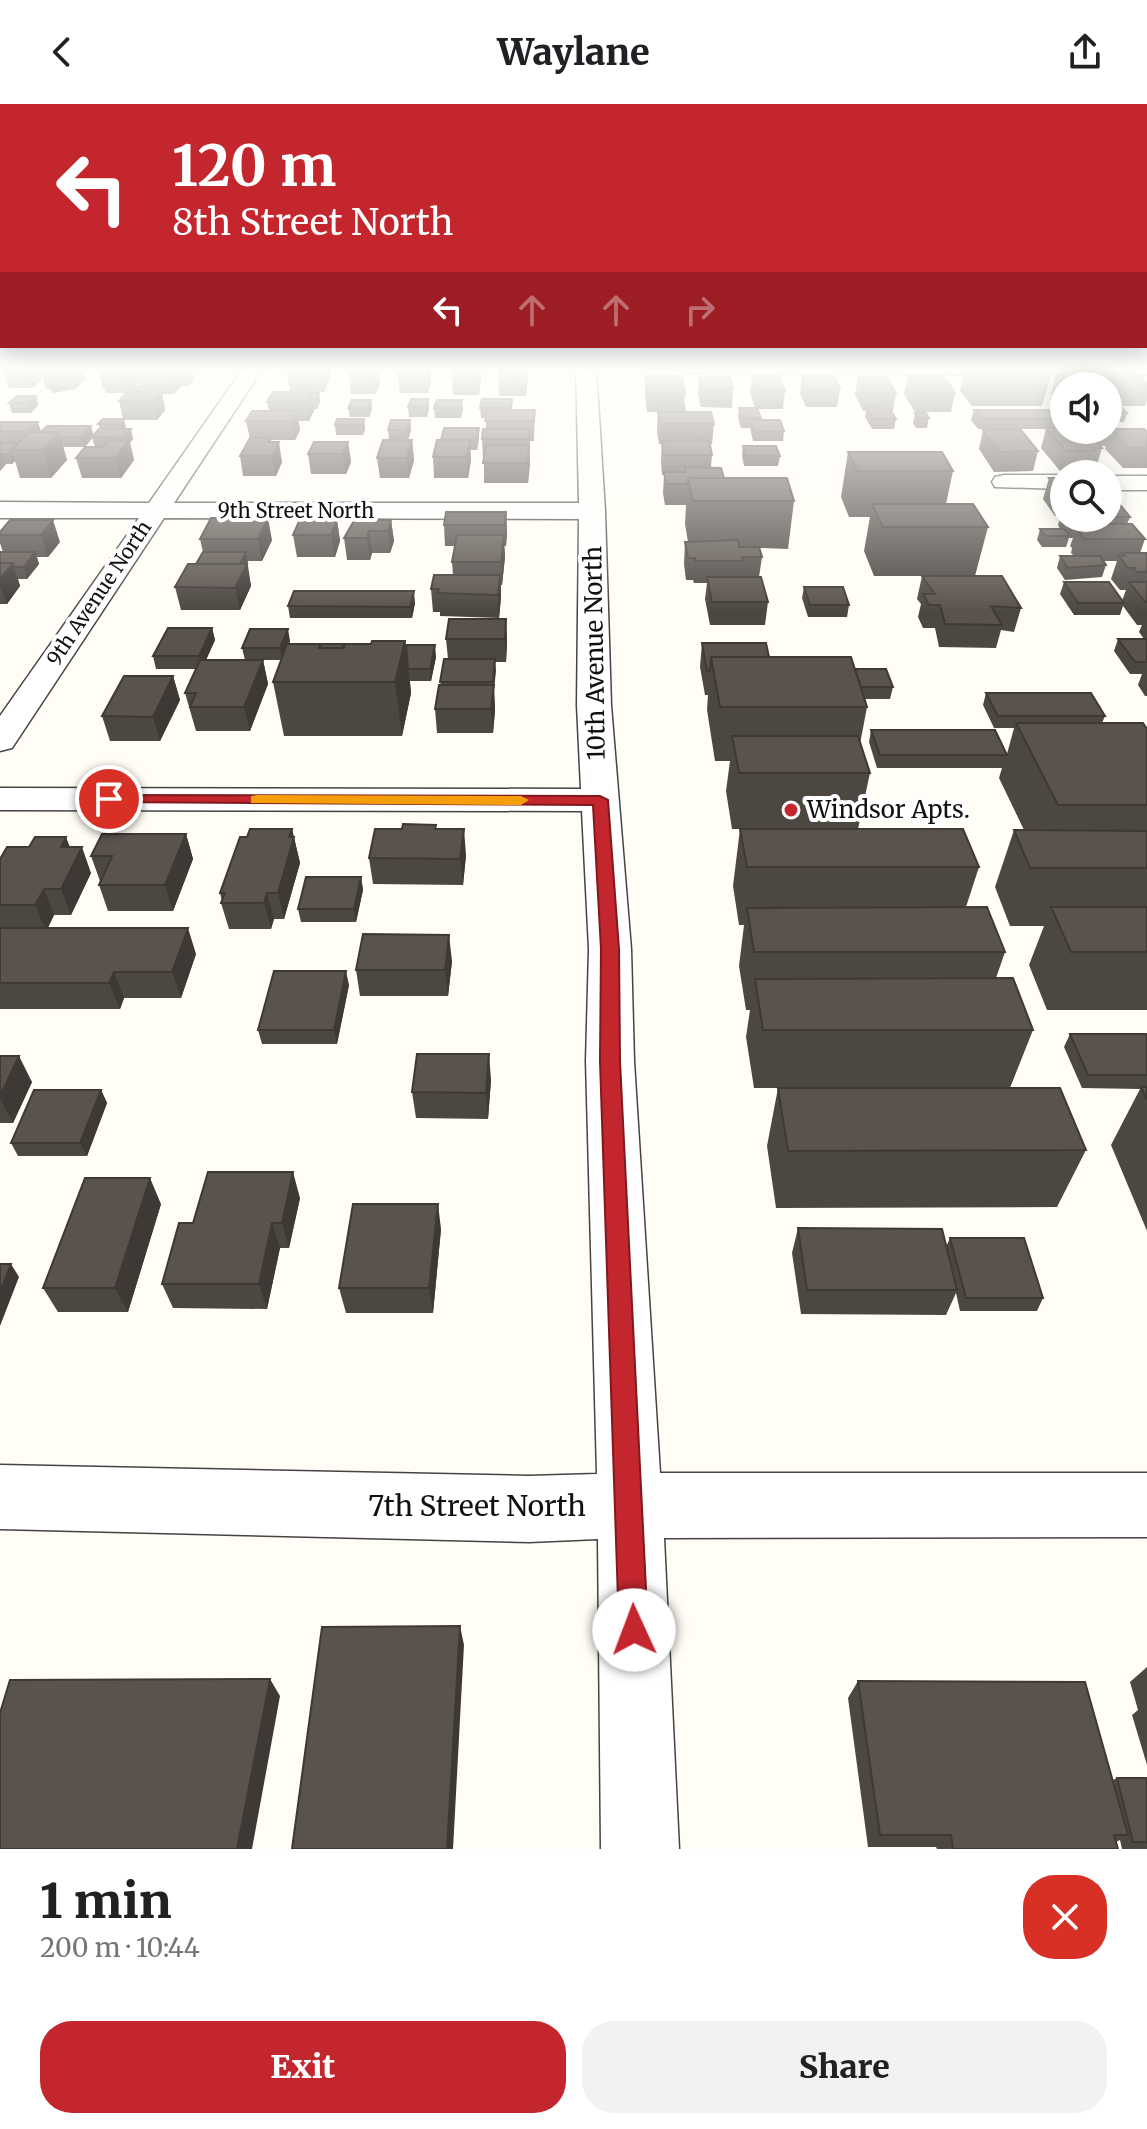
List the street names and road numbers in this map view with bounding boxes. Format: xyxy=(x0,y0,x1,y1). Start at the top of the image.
street label: 9th Street North xyxy=(218,498,374,523)
street label: 9th Avenue North xyxy=(41,515,156,670)
street label: 10th Avenue North xyxy=(577,546,612,760)
street label: 7th Street North xyxy=(368,1488,586,1524)

